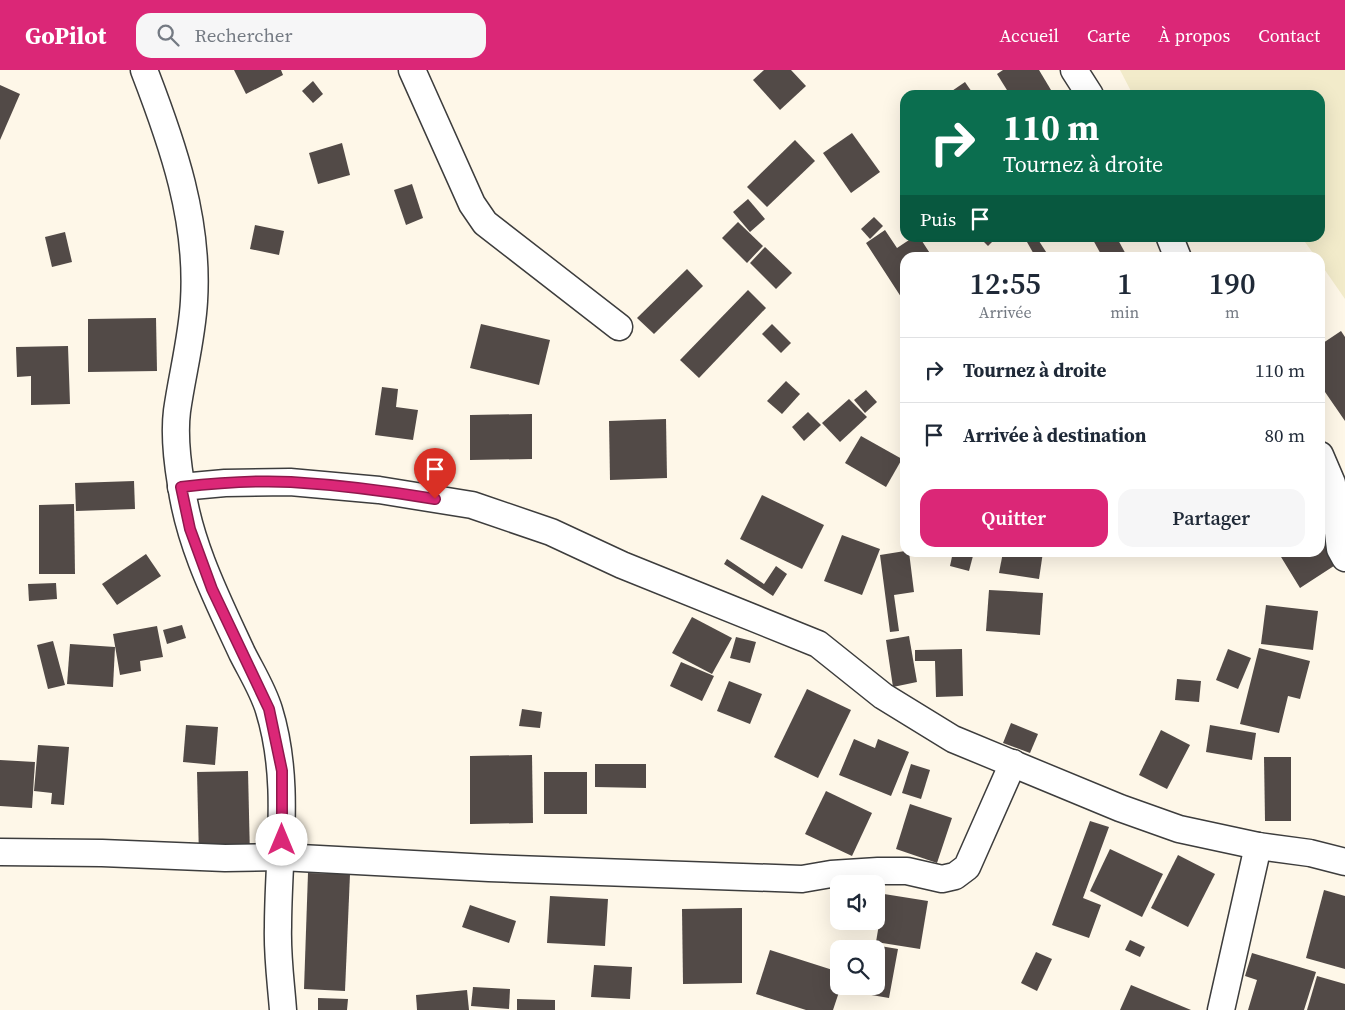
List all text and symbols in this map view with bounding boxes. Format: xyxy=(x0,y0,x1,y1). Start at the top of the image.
search box xyxy=(136,13,486,58)
text: GoPilot xyxy=(25,19,106,52)
icon: search xyxy=(154,21,182,49)
text: Rechercher xyxy=(194,22,293,48)
text: Accueil xyxy=(1000,23,1059,48)
text: Carte xyxy=(1087,23,1130,48)
text: À propos xyxy=(1158,23,1230,48)
text: Contact xyxy=(1258,23,1320,48)
text: 110 m xyxy=(1003,104,1099,152)
icon: right xyxy=(920,110,985,175)
text: Tournez à droite xyxy=(1003,149,1163,179)
icon: arrive xyxy=(966,205,994,233)
text: Puis xyxy=(920,206,956,232)
text: 12:55 xyxy=(969,263,1041,304)
text: 1 xyxy=(1117,263,1133,304)
text: 190 xyxy=(1209,263,1256,304)
text: Arrivée xyxy=(979,301,1032,323)
text: min xyxy=(1110,301,1139,323)
text: m xyxy=(1225,301,1239,323)
icon: right xyxy=(920,356,948,384)
text: Tournez à droite xyxy=(963,357,1106,383)
text: 110 m xyxy=(1255,357,1305,383)
icon: arrive xyxy=(920,421,948,449)
text: Arrivée à destination xyxy=(963,422,1146,448)
text: 80 m xyxy=(1264,422,1305,448)
pin xyxy=(414,448,456,499)
icon: arrive xyxy=(421,455,449,483)
button: Quitter xyxy=(920,489,1108,547)
button: Partager xyxy=(1118,489,1305,547)
position arrow xyxy=(255,813,307,865)
map controls xyxy=(830,875,885,995)
button: sound xyxy=(830,875,885,930)
button: search xyxy=(830,940,885,995)

